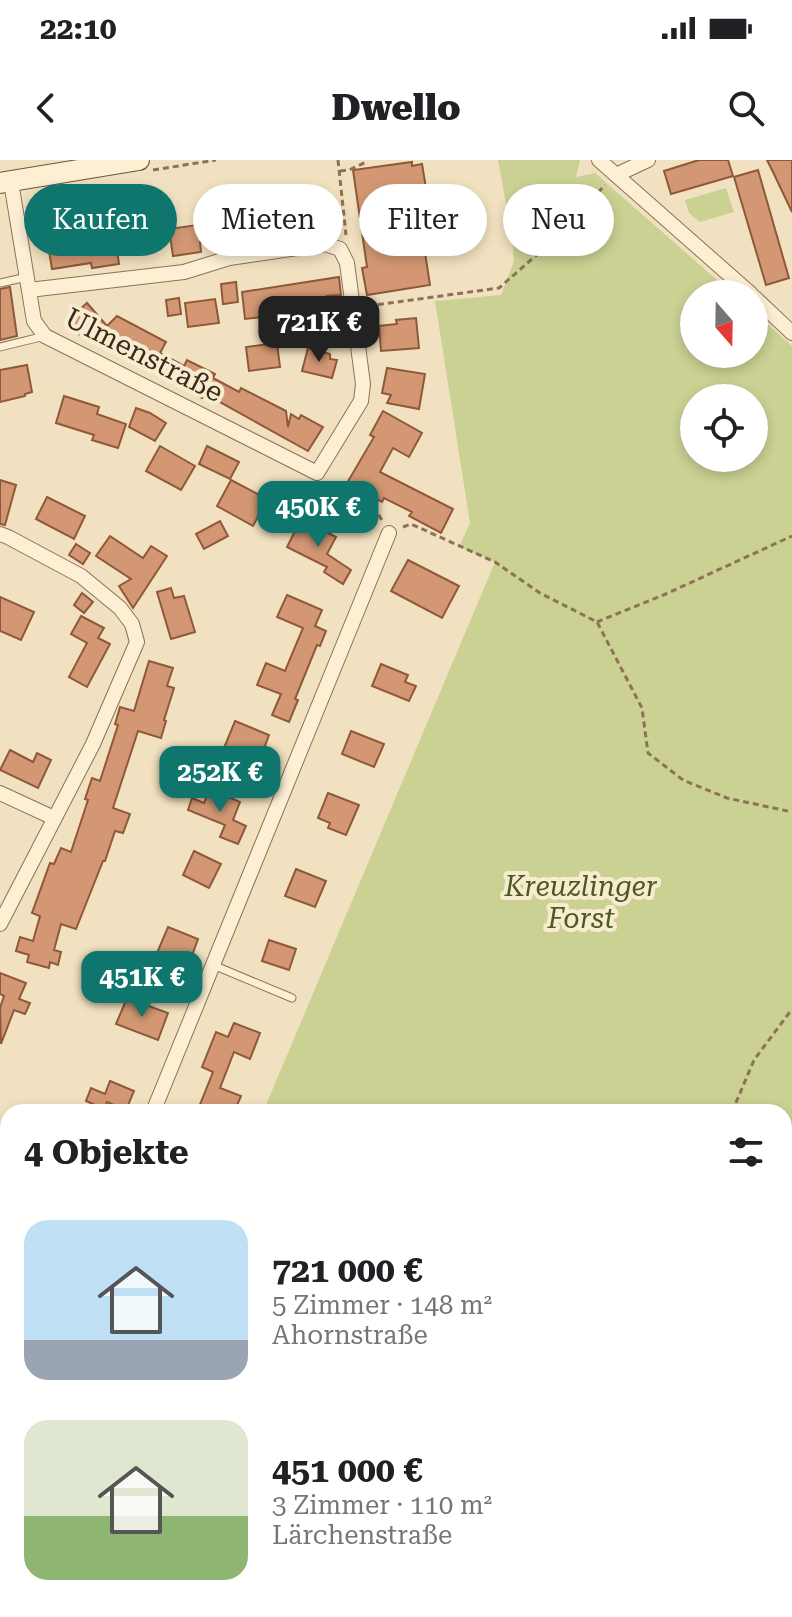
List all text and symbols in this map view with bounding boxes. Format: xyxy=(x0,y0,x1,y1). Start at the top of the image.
text: 22:10 xyxy=(40,11,117,46)
icon: back xyxy=(24,86,68,130)
icon: search xyxy=(724,86,768,130)
text: Dwello xyxy=(331,87,461,129)
chip: Kaufen xyxy=(24,184,177,256)
chip: Mieten xyxy=(193,184,343,256)
chip: Filter xyxy=(359,184,487,256)
chip: Neu xyxy=(503,184,614,256)
north arrow xyxy=(680,280,768,368)
map controls xyxy=(680,280,768,472)
pin: 721K € xyxy=(254,296,384,364)
street label: Ulmenstraße xyxy=(59,301,229,409)
text: 721K € xyxy=(276,307,362,337)
button: locate xyxy=(680,384,768,472)
pin: 450K € xyxy=(253,481,383,549)
text: 450K € xyxy=(275,492,361,522)
pin: 252K € xyxy=(155,746,285,814)
text: 252K € xyxy=(177,757,263,787)
park label: Kreuzlinger Forst xyxy=(503,870,658,935)
pin: 451K € xyxy=(77,951,207,1019)
text: 451K € xyxy=(99,962,185,992)
icon: filters xyxy=(724,1130,768,1174)
text: 4 Objekte xyxy=(24,1132,189,1172)
text: 721 000 € xyxy=(272,1250,422,1290)
icon: home xyxy=(88,1252,184,1348)
text: 5 Zimmer · 148 m² xyxy=(272,1290,492,1320)
text: Ahornstraße xyxy=(272,1320,428,1350)
text: 451 000 € xyxy=(272,1450,422,1490)
icon: home xyxy=(88,1452,184,1548)
text: 3 Zimmer · 110 m² xyxy=(272,1490,492,1520)
text: Lärchenstraße xyxy=(272,1520,452,1550)

